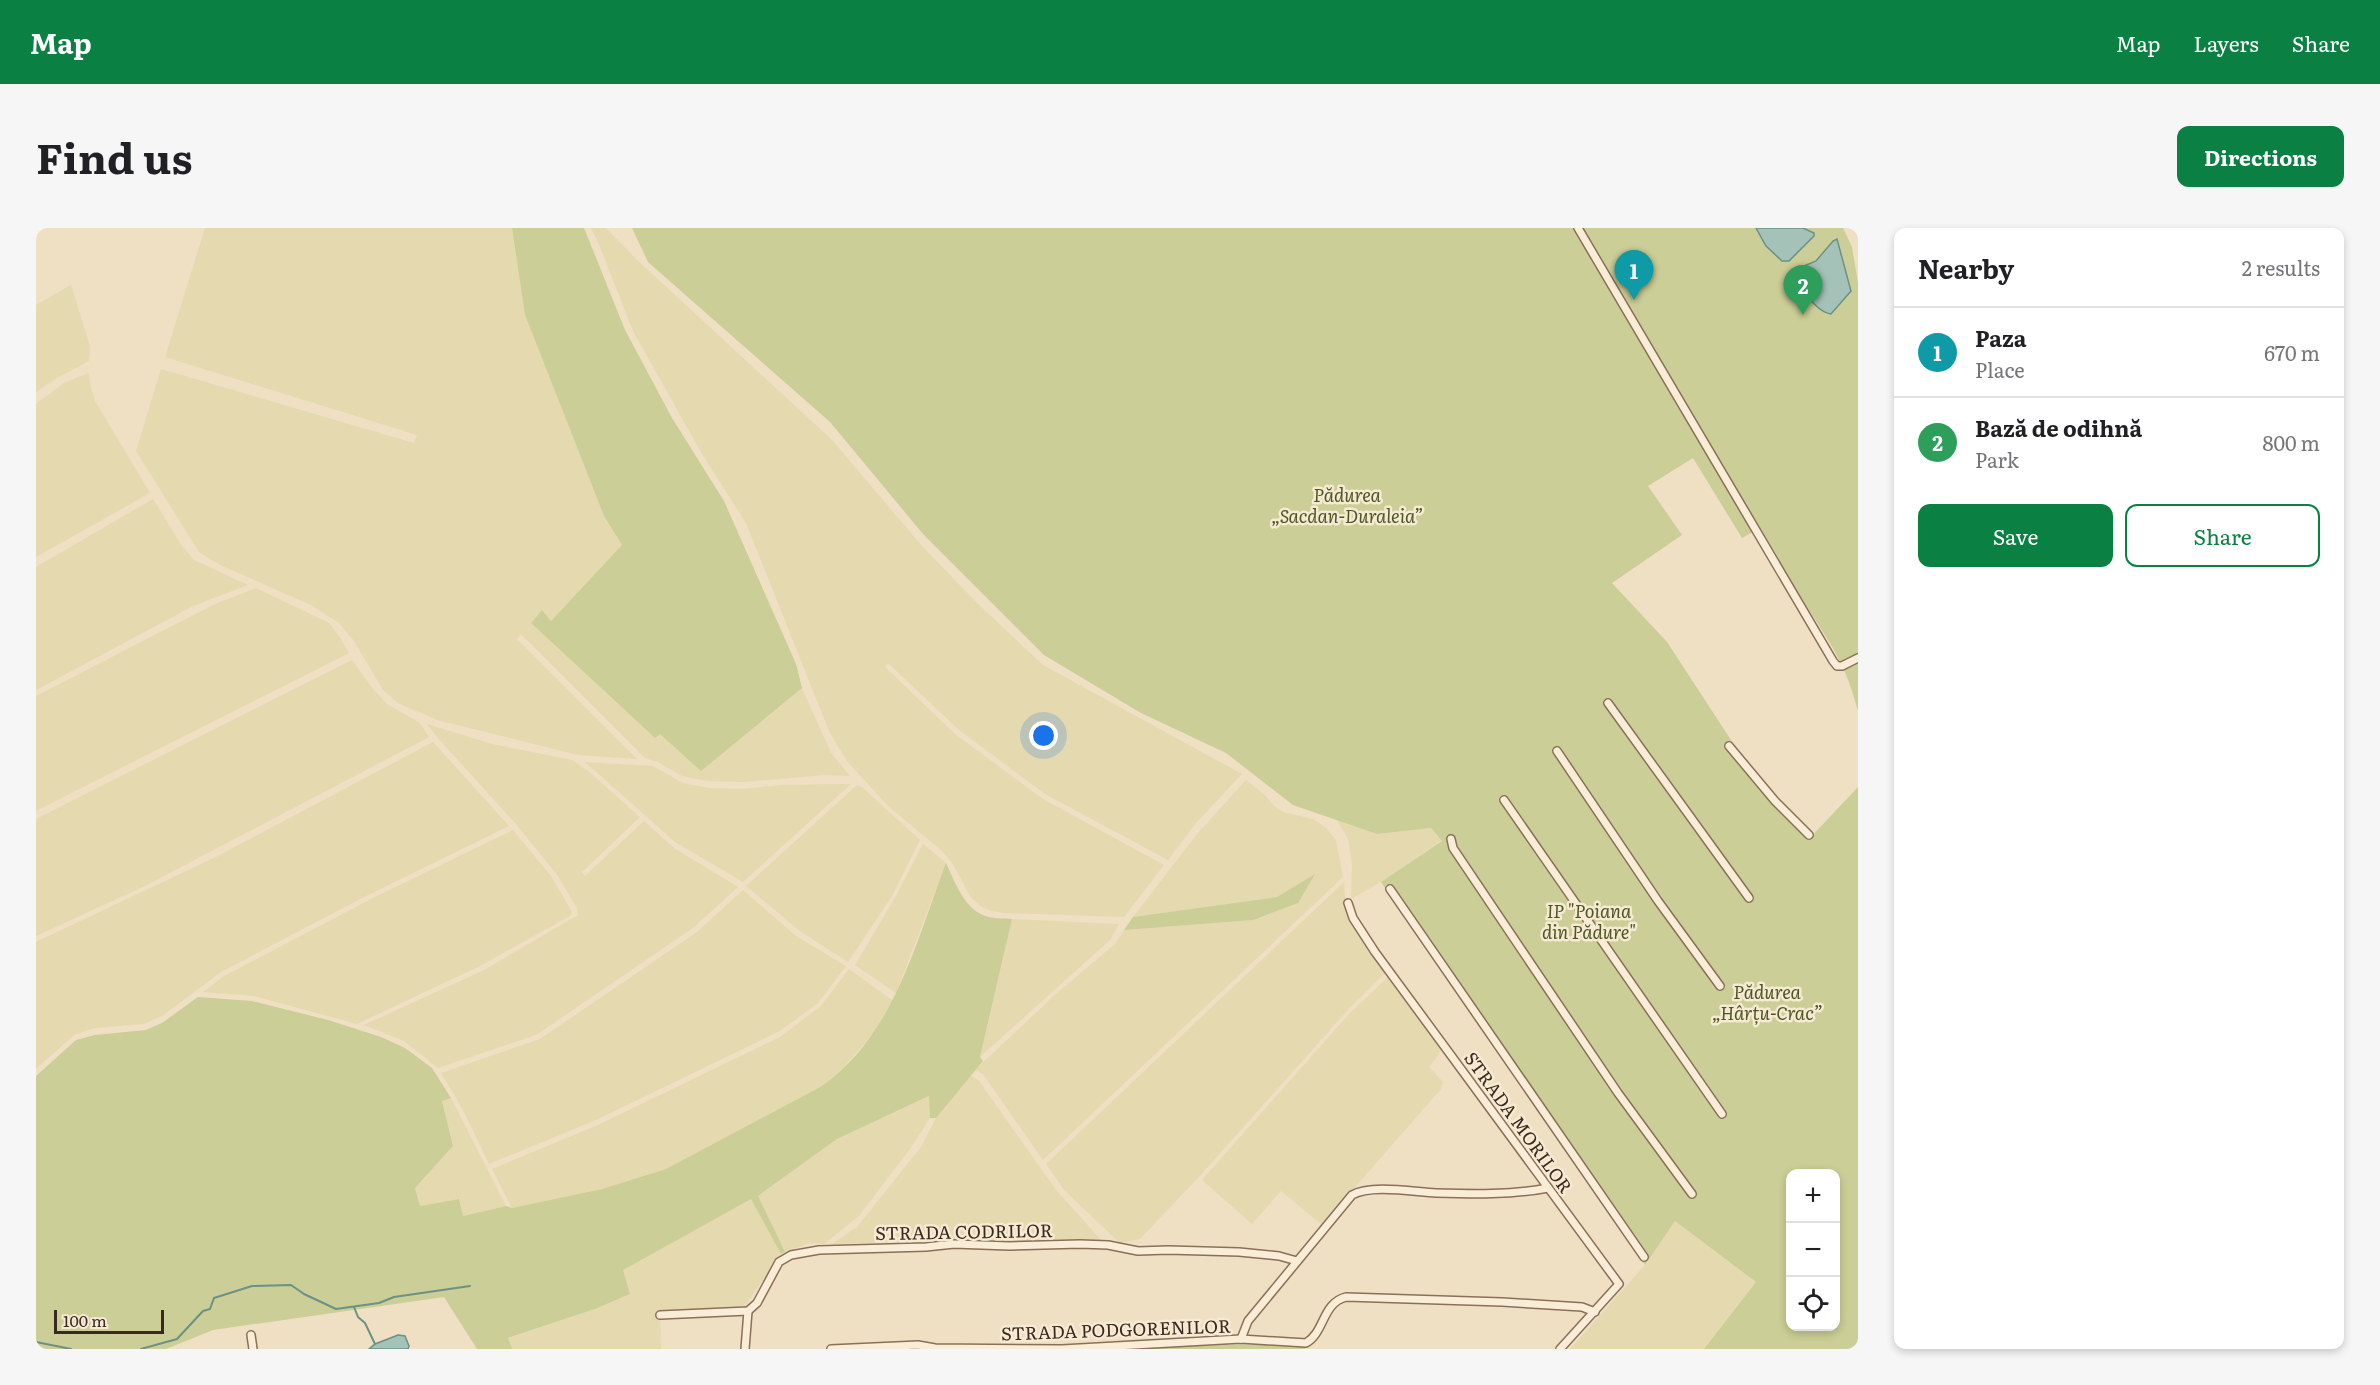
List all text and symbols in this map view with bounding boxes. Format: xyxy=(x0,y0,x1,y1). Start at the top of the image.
text: Map xyxy=(30,21,92,63)
text: Map xyxy=(2116,27,2161,58)
text: Layers xyxy=(2194,27,2259,58)
text: Share xyxy=(2292,27,2350,58)
text: Find us xyxy=(36,125,193,187)
button: Directions xyxy=(2177,126,2344,187)
text: Nearby xyxy=(1918,248,2014,287)
pin: 1 xyxy=(1614,250,1654,300)
text: 2 results xyxy=(2242,252,2320,282)
pin: 2 xyxy=(1784,266,1822,315)
text: Paza xyxy=(1975,321,2026,354)
text: 1 xyxy=(1933,337,1942,367)
text: 670 m xyxy=(2264,337,2320,367)
text: Place xyxy=(1975,354,2025,384)
text: Bază de odihnă xyxy=(1975,411,2142,444)
text: 2 xyxy=(1932,427,1943,457)
text: 800 m xyxy=(2262,427,2320,457)
text: Park xyxy=(1975,444,2019,474)
park label: Pădurea „Sacdan-Duraleia” xyxy=(1271,481,1423,529)
button: Save xyxy=(1918,504,2113,567)
button: Share xyxy=(2125,504,2320,567)
your location xyxy=(1029,721,1058,750)
park label: IP "Poiana din Pădure" xyxy=(1542,897,1636,945)
park label: Pădurea „Hârțu-Crac” xyxy=(1712,978,1822,1026)
street label: STRADA MORILOR xyxy=(1458,1046,1580,1198)
map controls xyxy=(1786,1169,1840,1331)
button: + xyxy=(1786,1169,1840,1223)
street label: STRADA CODRILOR xyxy=(875,1216,1053,1246)
button: − xyxy=(1786,1223,1840,1277)
button: locate xyxy=(1786,1277,1840,1331)
scale bar xyxy=(54,1307,164,1334)
text: 100 m xyxy=(63,1308,107,1332)
street label: STRADA PODGORENILOR xyxy=(1001,1311,1231,1347)

